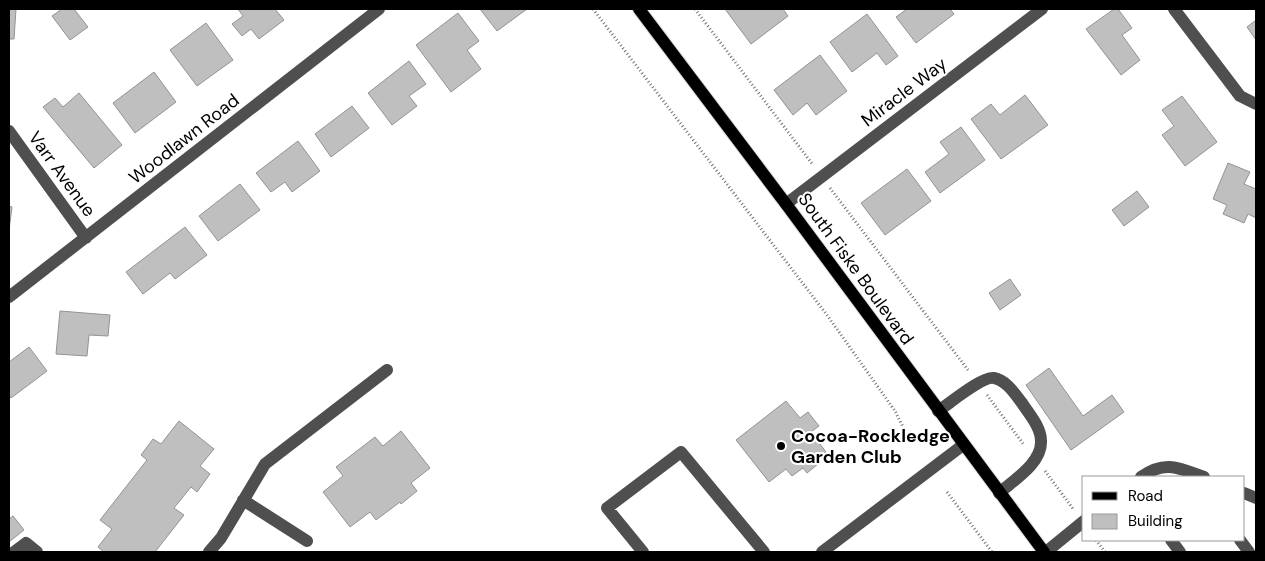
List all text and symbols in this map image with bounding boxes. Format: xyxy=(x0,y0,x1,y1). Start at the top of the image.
street label: Miracle Way xyxy=(856,52,952,132)
street label: Woodlawn Road xyxy=(124,88,244,190)
street label: Varr Avenue xyxy=(23,126,101,222)
street label: South Fiske Boulevard xyxy=(793,188,919,350)
place label: Cocoa-Rockledge Garden Club xyxy=(791,424,950,469)
marker: Cocoa-Rockledge Garden Club xyxy=(775,440,787,452)
legend xyxy=(1082,476,1245,541)
text: Road xyxy=(1128,486,1163,506)
text: Building xyxy=(1128,511,1183,531)

